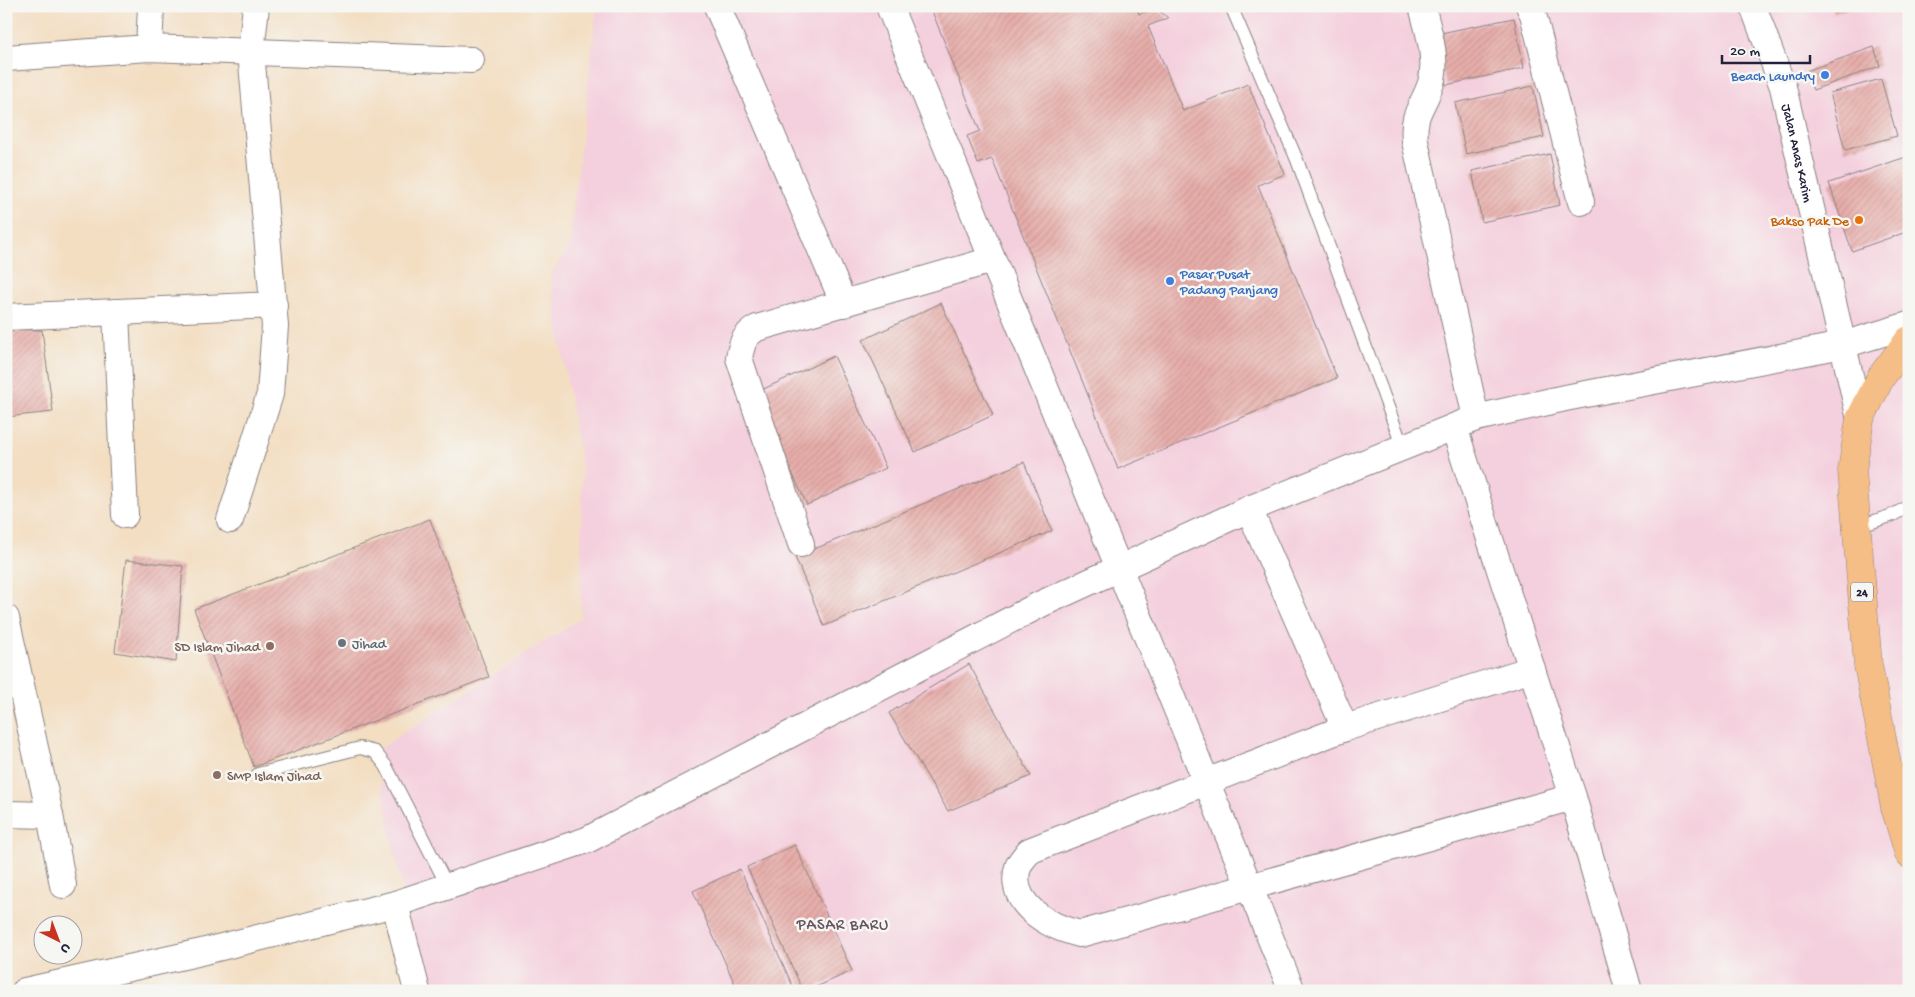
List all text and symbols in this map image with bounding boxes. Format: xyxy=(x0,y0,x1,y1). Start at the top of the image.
scale bar xyxy=(1722,32,1810,64)
text: 20 m xyxy=(1730,43,1760,61)
place label: Beach Laundry xyxy=(1730,69,1815,86)
marker: Beach Laundry xyxy=(1819,69,1831,81)
street label: Jalan Anas Karim xyxy=(1776,102,1816,204)
place label: Bakso Pak De xyxy=(1770,214,1850,231)
marker: Bakso Pak De xyxy=(1853,214,1865,226)
place label: Pasar Pusat Padang Panjang xyxy=(1179,267,1278,300)
marker: Pasar Pusat Padang Panjang xyxy=(1164,275,1176,287)
road number: 24 xyxy=(1851,582,1873,602)
marker: Jihad xyxy=(336,637,348,649)
place label: Jihad xyxy=(352,637,388,654)
place label: SD Islam Jihad xyxy=(174,640,262,657)
marker: SD Islam Jihad xyxy=(264,640,276,652)
marker: SMP Islam Jihad xyxy=(211,769,223,781)
place label: SMP Islam Jihad xyxy=(227,769,323,786)
north arrow xyxy=(32,914,82,964)
district label: PASAR BARU xyxy=(796,917,889,936)
text: U xyxy=(56,939,74,957)

